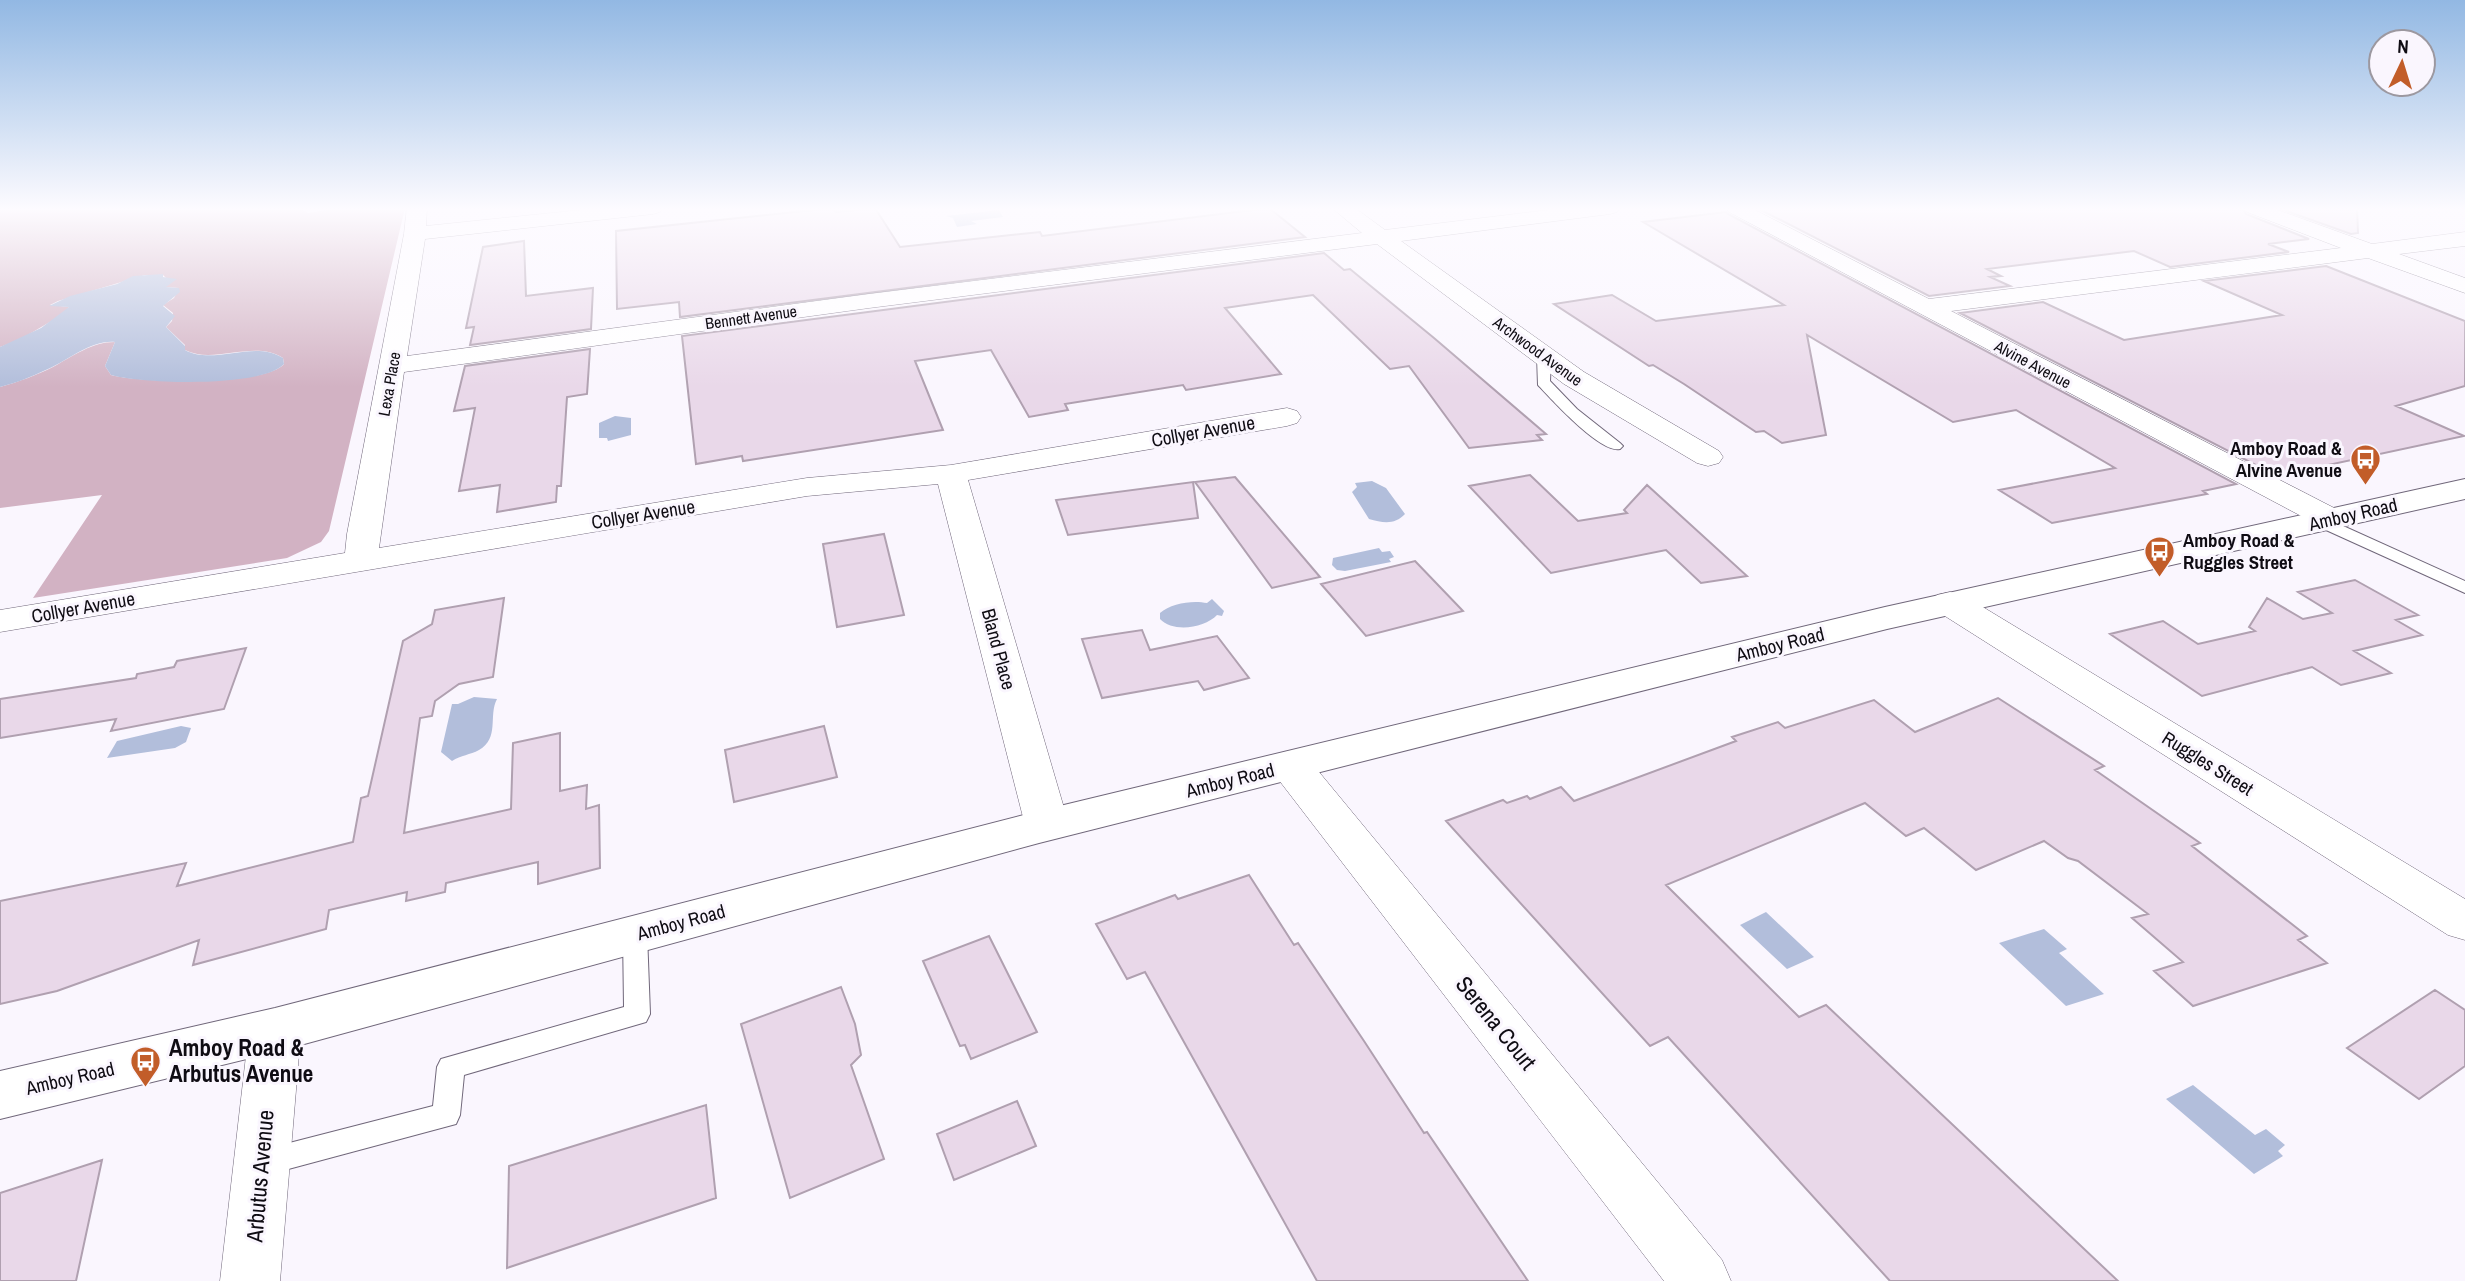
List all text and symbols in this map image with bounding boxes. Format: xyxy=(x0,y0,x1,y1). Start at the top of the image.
north arrow xyxy=(2367,28,2437,98)
text: N xyxy=(2397,33,2410,59)
street label: Bennett Avenue xyxy=(704,300,798,334)
street label: Archwood Avenue xyxy=(1488,310,1587,391)
street label: Alvine Avenue xyxy=(1990,334,2075,393)
street label: Lexa Place xyxy=(373,350,405,418)
street label: Collyer Avenue xyxy=(1149,409,1257,453)
place label: Amboy Road & Alvine Avenue xyxy=(2230,435,2342,483)
bus stop icon: Amboy Road & Alvine Avenue xyxy=(2348,442,2382,486)
street label: Amboy Road xyxy=(2305,491,2400,537)
street label: Collyer Avenue xyxy=(589,493,697,535)
place label: Amboy Road & Ruggles Street xyxy=(2183,527,2295,575)
bus stop icon: Amboy Road & Ruggles Street xyxy=(2143,534,2177,578)
street label: Collyer Avenue xyxy=(29,585,137,629)
street label: Bland Place xyxy=(976,605,1022,693)
street label: Amboy Road xyxy=(1732,620,1827,668)
street label: Ruggles Street xyxy=(2157,725,2259,802)
street label: Amboy Road xyxy=(1182,756,1277,804)
street label: Amboy Road xyxy=(633,898,728,946)
street label: Serena Court xyxy=(1449,969,1544,1076)
place label: Amboy Road & Arbutus Avenue xyxy=(169,1032,313,1089)
bus stop icon: Amboy Road & Arbutus Avenue xyxy=(129,1044,163,1088)
street label: Amboy Road xyxy=(22,1055,117,1101)
street label: Arbutus Avenue xyxy=(238,1108,281,1244)

